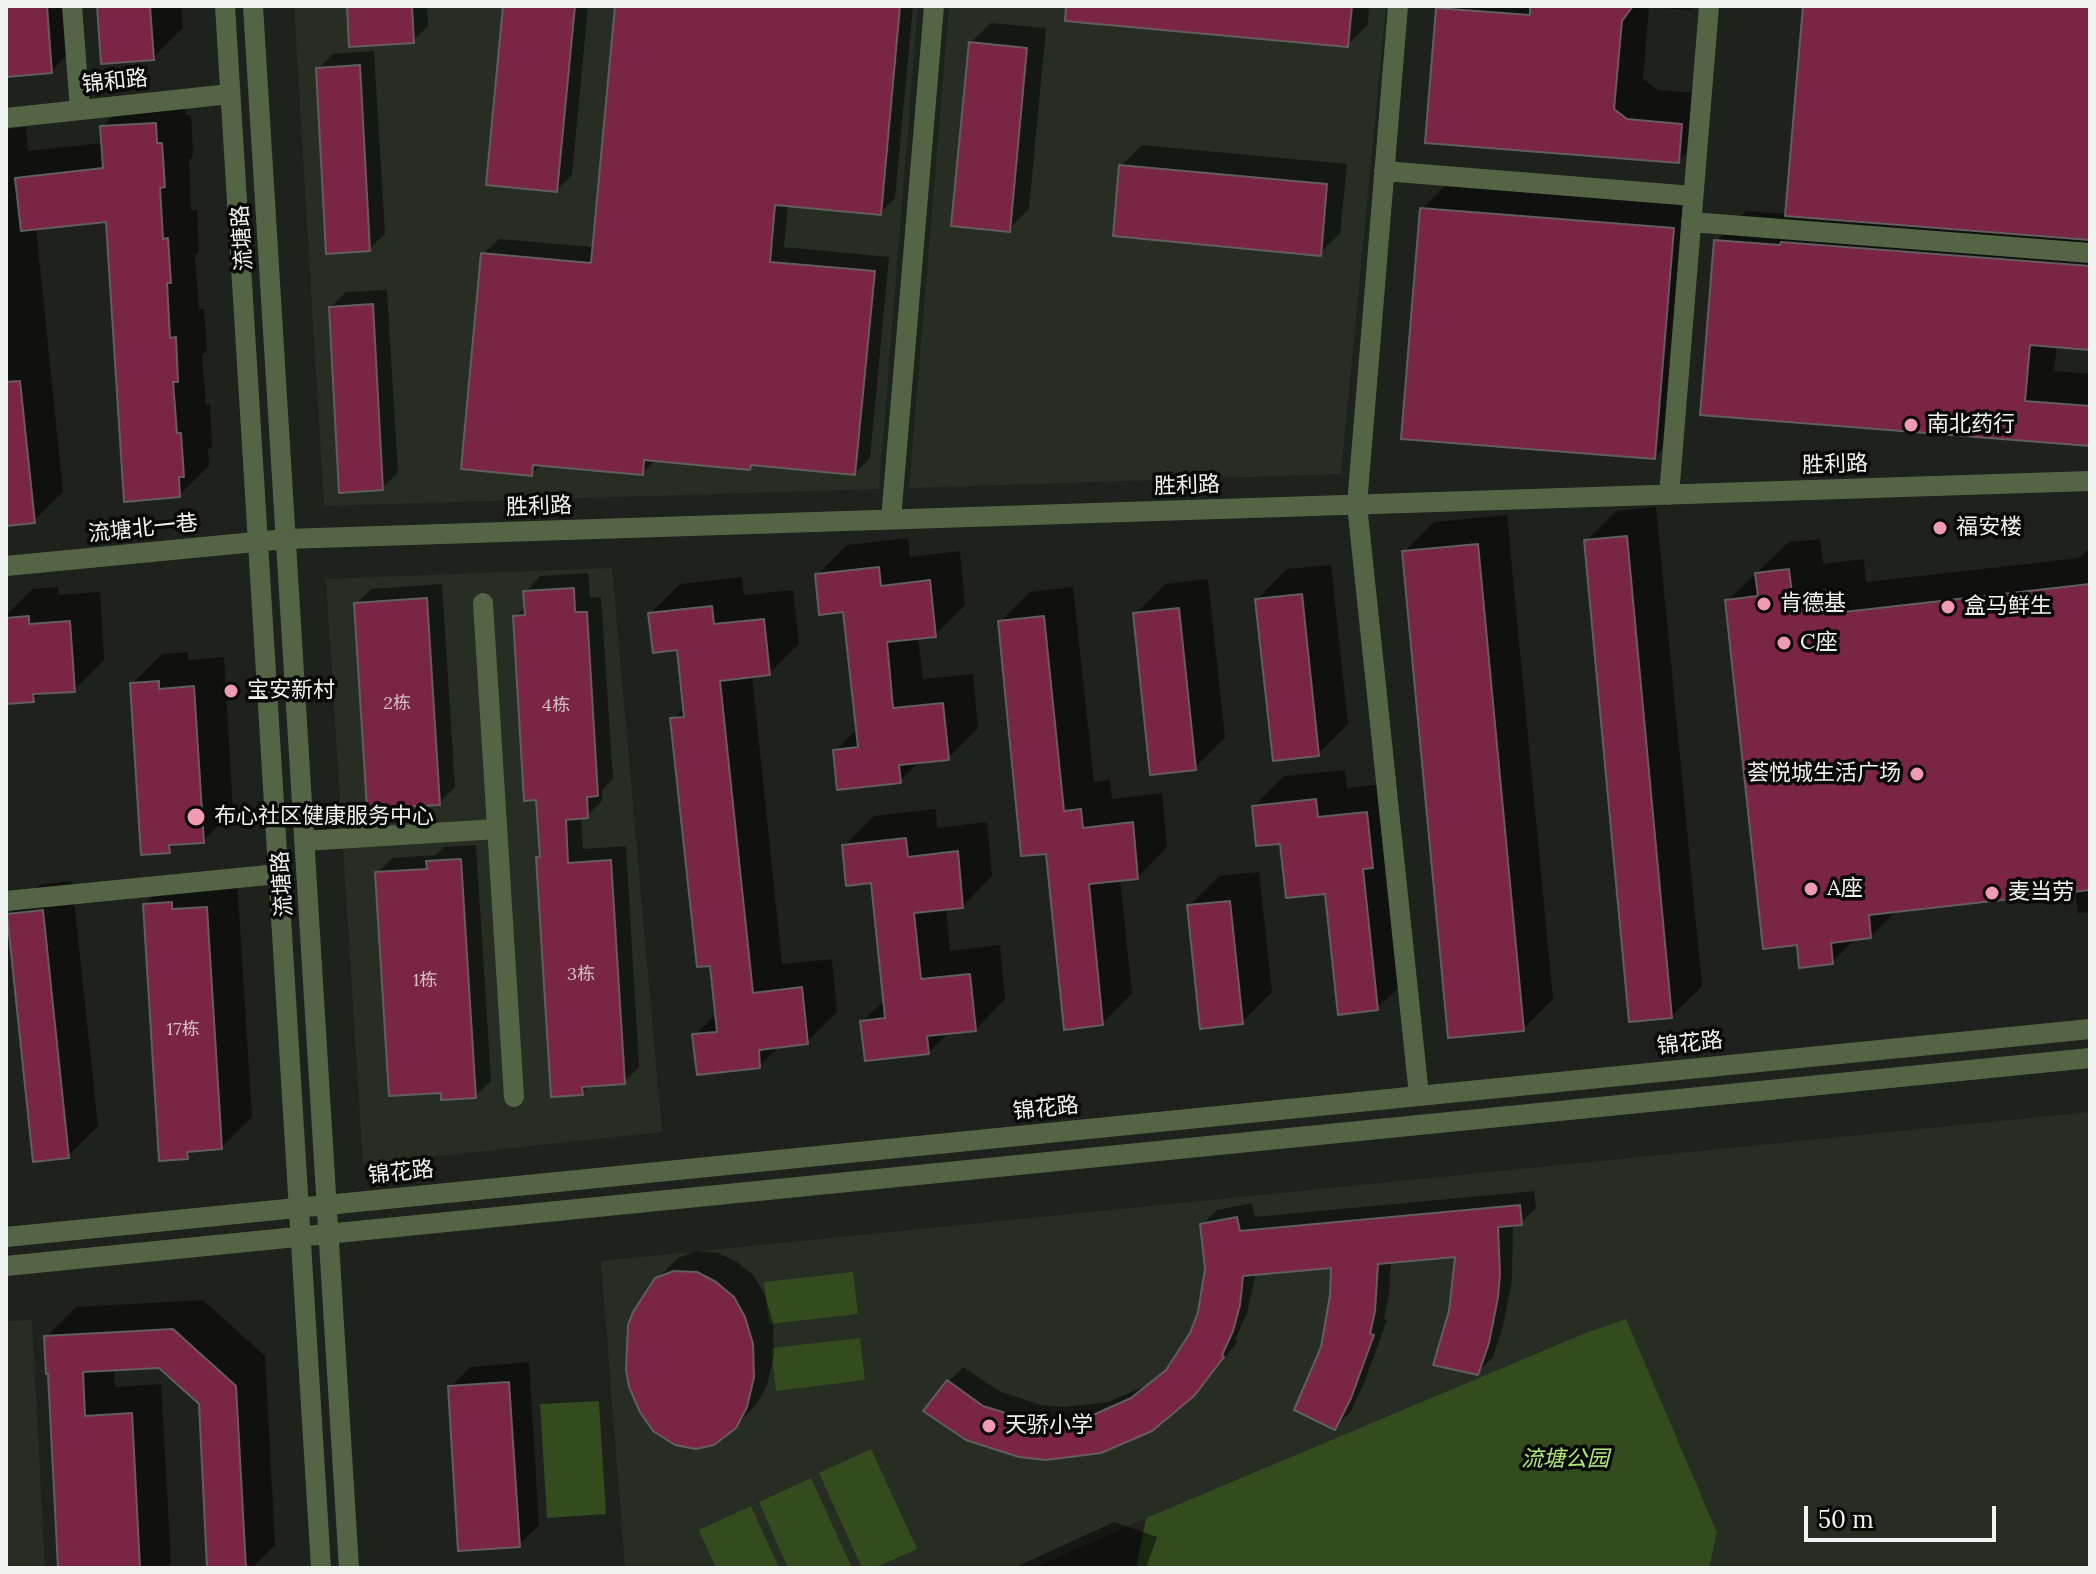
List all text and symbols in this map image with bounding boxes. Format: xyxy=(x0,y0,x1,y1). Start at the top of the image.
street label: 锦和路 xyxy=(81,65,149,99)
street label: 流塘路 xyxy=(228,204,258,272)
place label: 南北药行 xyxy=(1927,412,2015,438)
marker: 南北药行 xyxy=(1902,416,1920,434)
street label: 胜利路 xyxy=(1802,451,1868,479)
street label: 胜利路 xyxy=(1154,472,1220,500)
street label: 胜利路 xyxy=(506,493,572,521)
street label: 流塘北一巷 xyxy=(87,510,199,548)
place label: 福安楼 xyxy=(1956,515,2022,541)
marker: 福安楼 xyxy=(1931,519,1949,537)
place label: 肯德基 xyxy=(1780,591,1846,617)
place label: 盒马鲜生 xyxy=(1964,594,2052,620)
marker: 肯德基 xyxy=(1755,595,1773,613)
marker: 盒马鲜生 xyxy=(1939,598,1957,616)
place label: C座 xyxy=(1800,630,1837,656)
marker: C座 xyxy=(1775,634,1793,652)
place label: 宝安新村 xyxy=(247,678,335,704)
marker: 宝安新村 xyxy=(222,682,240,700)
house number: 2栋 xyxy=(383,693,411,715)
house number: 4栋 xyxy=(542,695,570,717)
place label: 荟悦城生活广场 xyxy=(1747,761,1901,787)
marker: 荟悦城生活广场 xyxy=(1908,765,1926,783)
place label: 布心社区健康服务中心 xyxy=(214,804,434,830)
marker: 布心社区健康服务中心 xyxy=(185,806,207,828)
street label: 流塘路 xyxy=(268,850,298,918)
place label: A座 xyxy=(1827,876,1863,902)
marker: A座 xyxy=(1802,880,1820,898)
place label: 麦当劳 xyxy=(2008,880,2074,906)
marker: 麦当劳 xyxy=(1983,884,2001,902)
house number: 3栋 xyxy=(567,964,595,986)
house number: 1栋 xyxy=(413,970,437,992)
house number: 17栋 xyxy=(167,1019,199,1041)
street label: 锦花路 xyxy=(1656,1027,1724,1061)
street label: 锦花路 xyxy=(1012,1092,1080,1126)
street label: 锦花路 xyxy=(367,1156,435,1190)
place label: 天骄小学 xyxy=(1005,1413,1093,1439)
marker: 天骄小学 xyxy=(980,1417,998,1435)
park label: 流塘公园 xyxy=(1521,1447,1609,1473)
scale bar xyxy=(1808,1490,2000,1540)
text: 50 m xyxy=(1818,1504,1874,1535)

